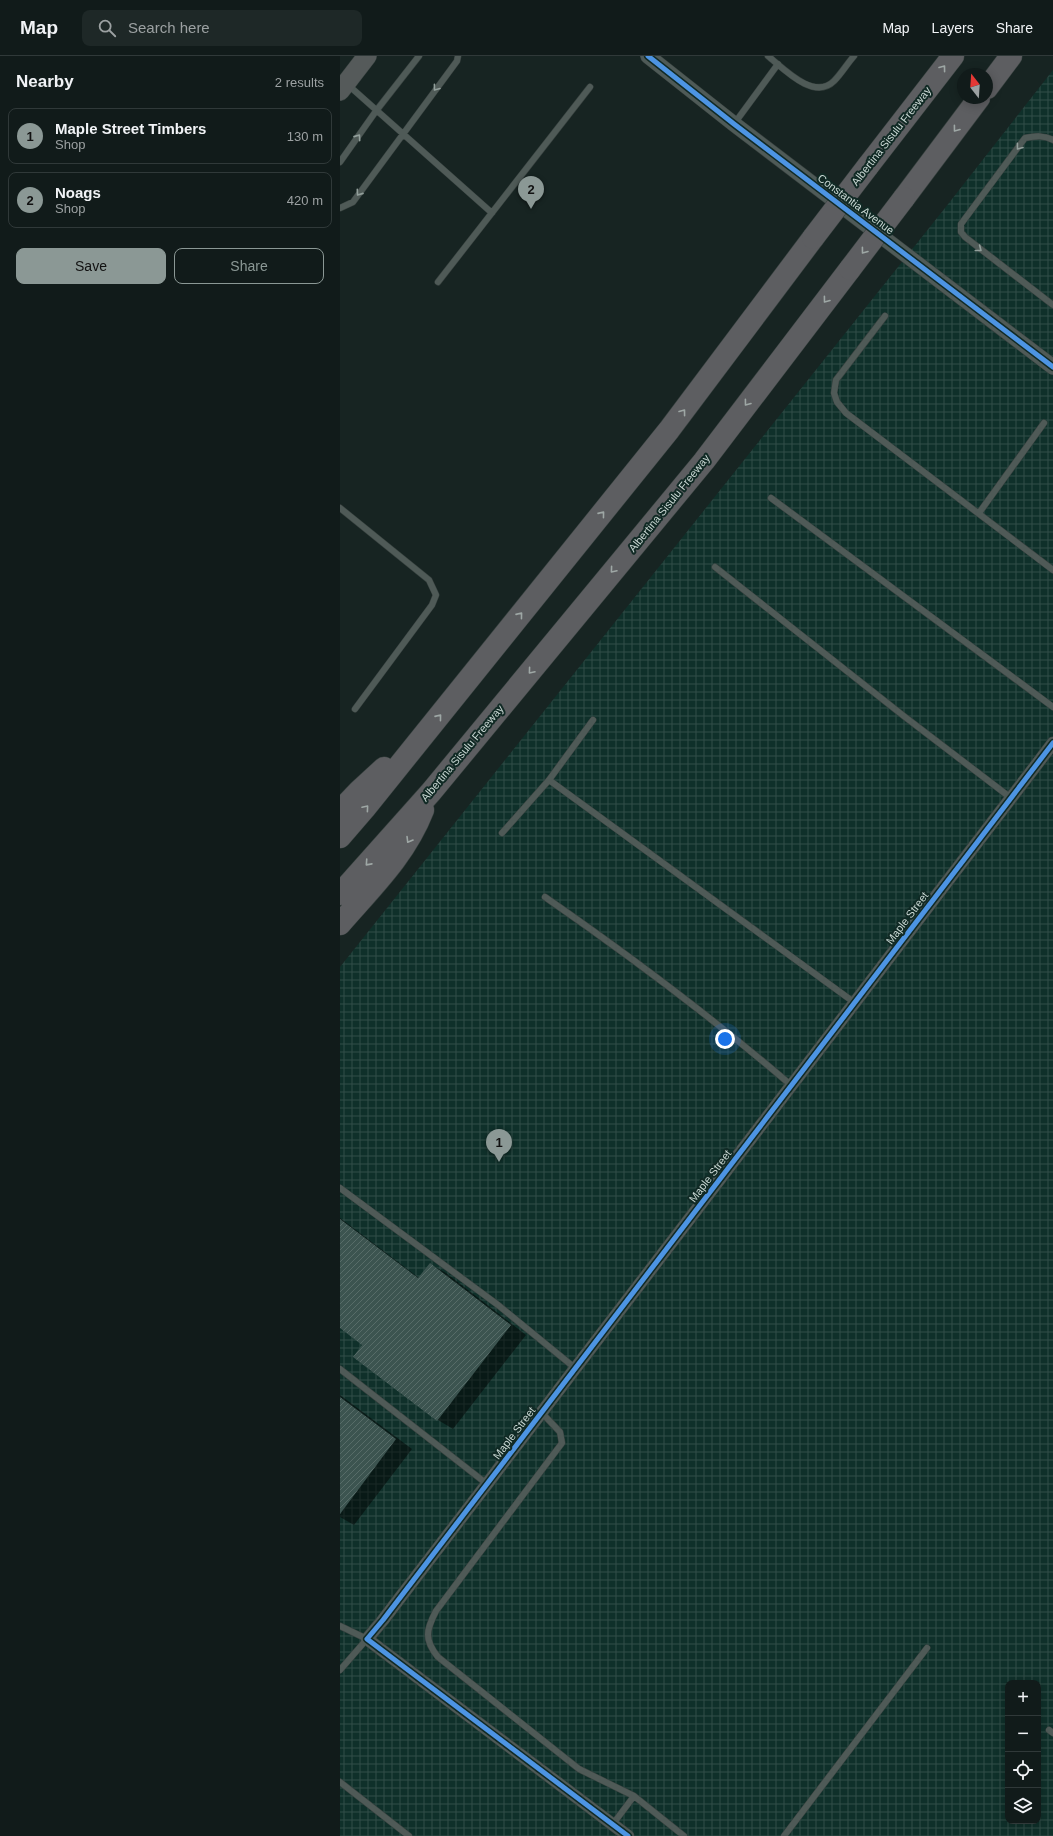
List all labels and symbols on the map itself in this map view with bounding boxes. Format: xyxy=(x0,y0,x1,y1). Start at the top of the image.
one-way arrow xyxy=(939,66,946,73)
north arrow xyxy=(957,68,993,104)
one-way arrow xyxy=(433,84,441,91)
street label: Albertina Sisulu Freeway xyxy=(849,84,933,188)
one-way arrow xyxy=(954,125,961,132)
one-way arrow xyxy=(353,134,360,141)
one-way arrow xyxy=(1017,142,1024,149)
street label: Constantia Avenue xyxy=(816,171,896,237)
pin: 2 xyxy=(518,176,544,209)
one-way arrow xyxy=(356,189,364,196)
one-way arrow xyxy=(975,244,982,251)
one-way arrow xyxy=(861,246,868,253)
one-way arrow xyxy=(824,296,831,303)
one-way arrow xyxy=(745,399,752,406)
one-way arrow xyxy=(678,410,685,417)
street label: Albertina Sisulu Freeway xyxy=(626,452,712,554)
one-way arrow xyxy=(597,512,604,519)
one-way arrow xyxy=(611,566,618,573)
one-way arrow xyxy=(516,613,523,620)
one-way arrow xyxy=(528,666,535,673)
street label: Albertina Sisulu Freeway xyxy=(418,702,506,803)
one-way arrow xyxy=(434,714,441,721)
one-way arrow xyxy=(361,805,368,813)
one-way arrow xyxy=(406,836,414,843)
one-way arrow xyxy=(365,858,372,866)
street label: Maple Street xyxy=(883,889,931,947)
your location xyxy=(715,1029,735,1049)
pin: 1 xyxy=(486,1129,512,1162)
street label: Maple Street xyxy=(686,1147,734,1205)
street label: Maple Street xyxy=(490,1404,538,1462)

